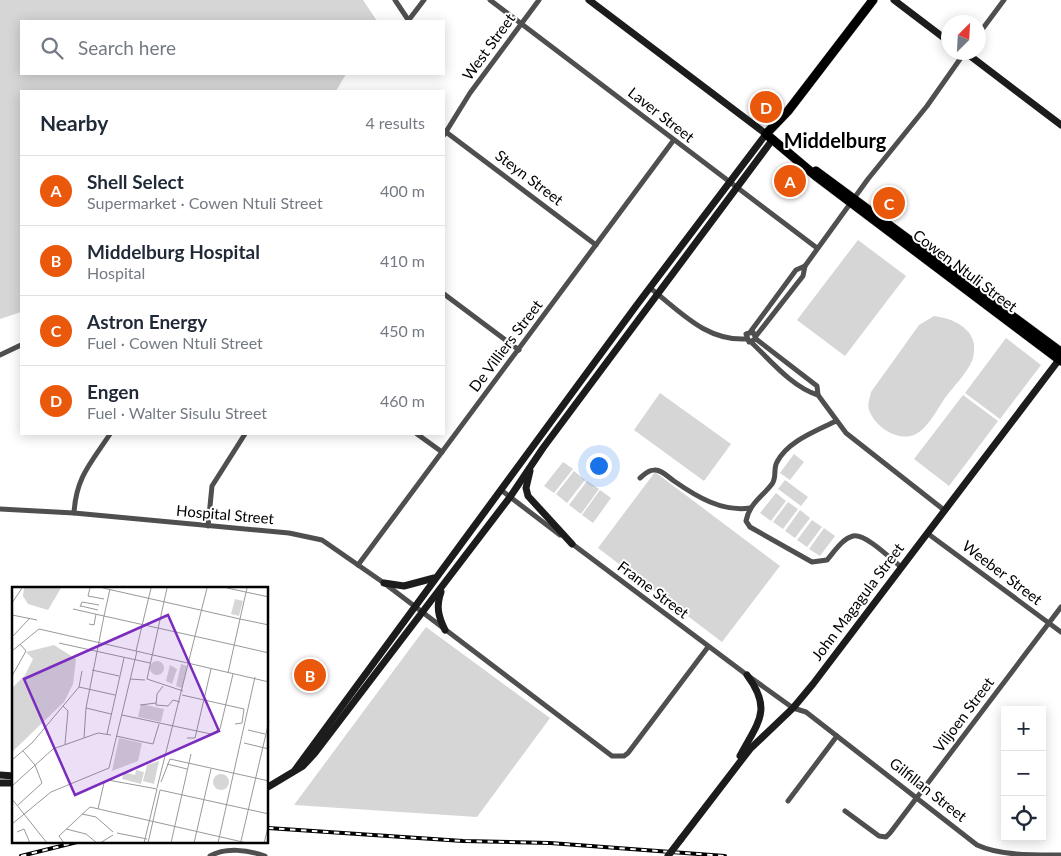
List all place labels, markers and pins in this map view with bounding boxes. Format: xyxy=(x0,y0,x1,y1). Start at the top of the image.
pin: D xyxy=(750,88,782,126)
pin: A xyxy=(774,162,806,200)
pin: C xyxy=(873,184,905,222)
pin: B xyxy=(294,656,326,694)

